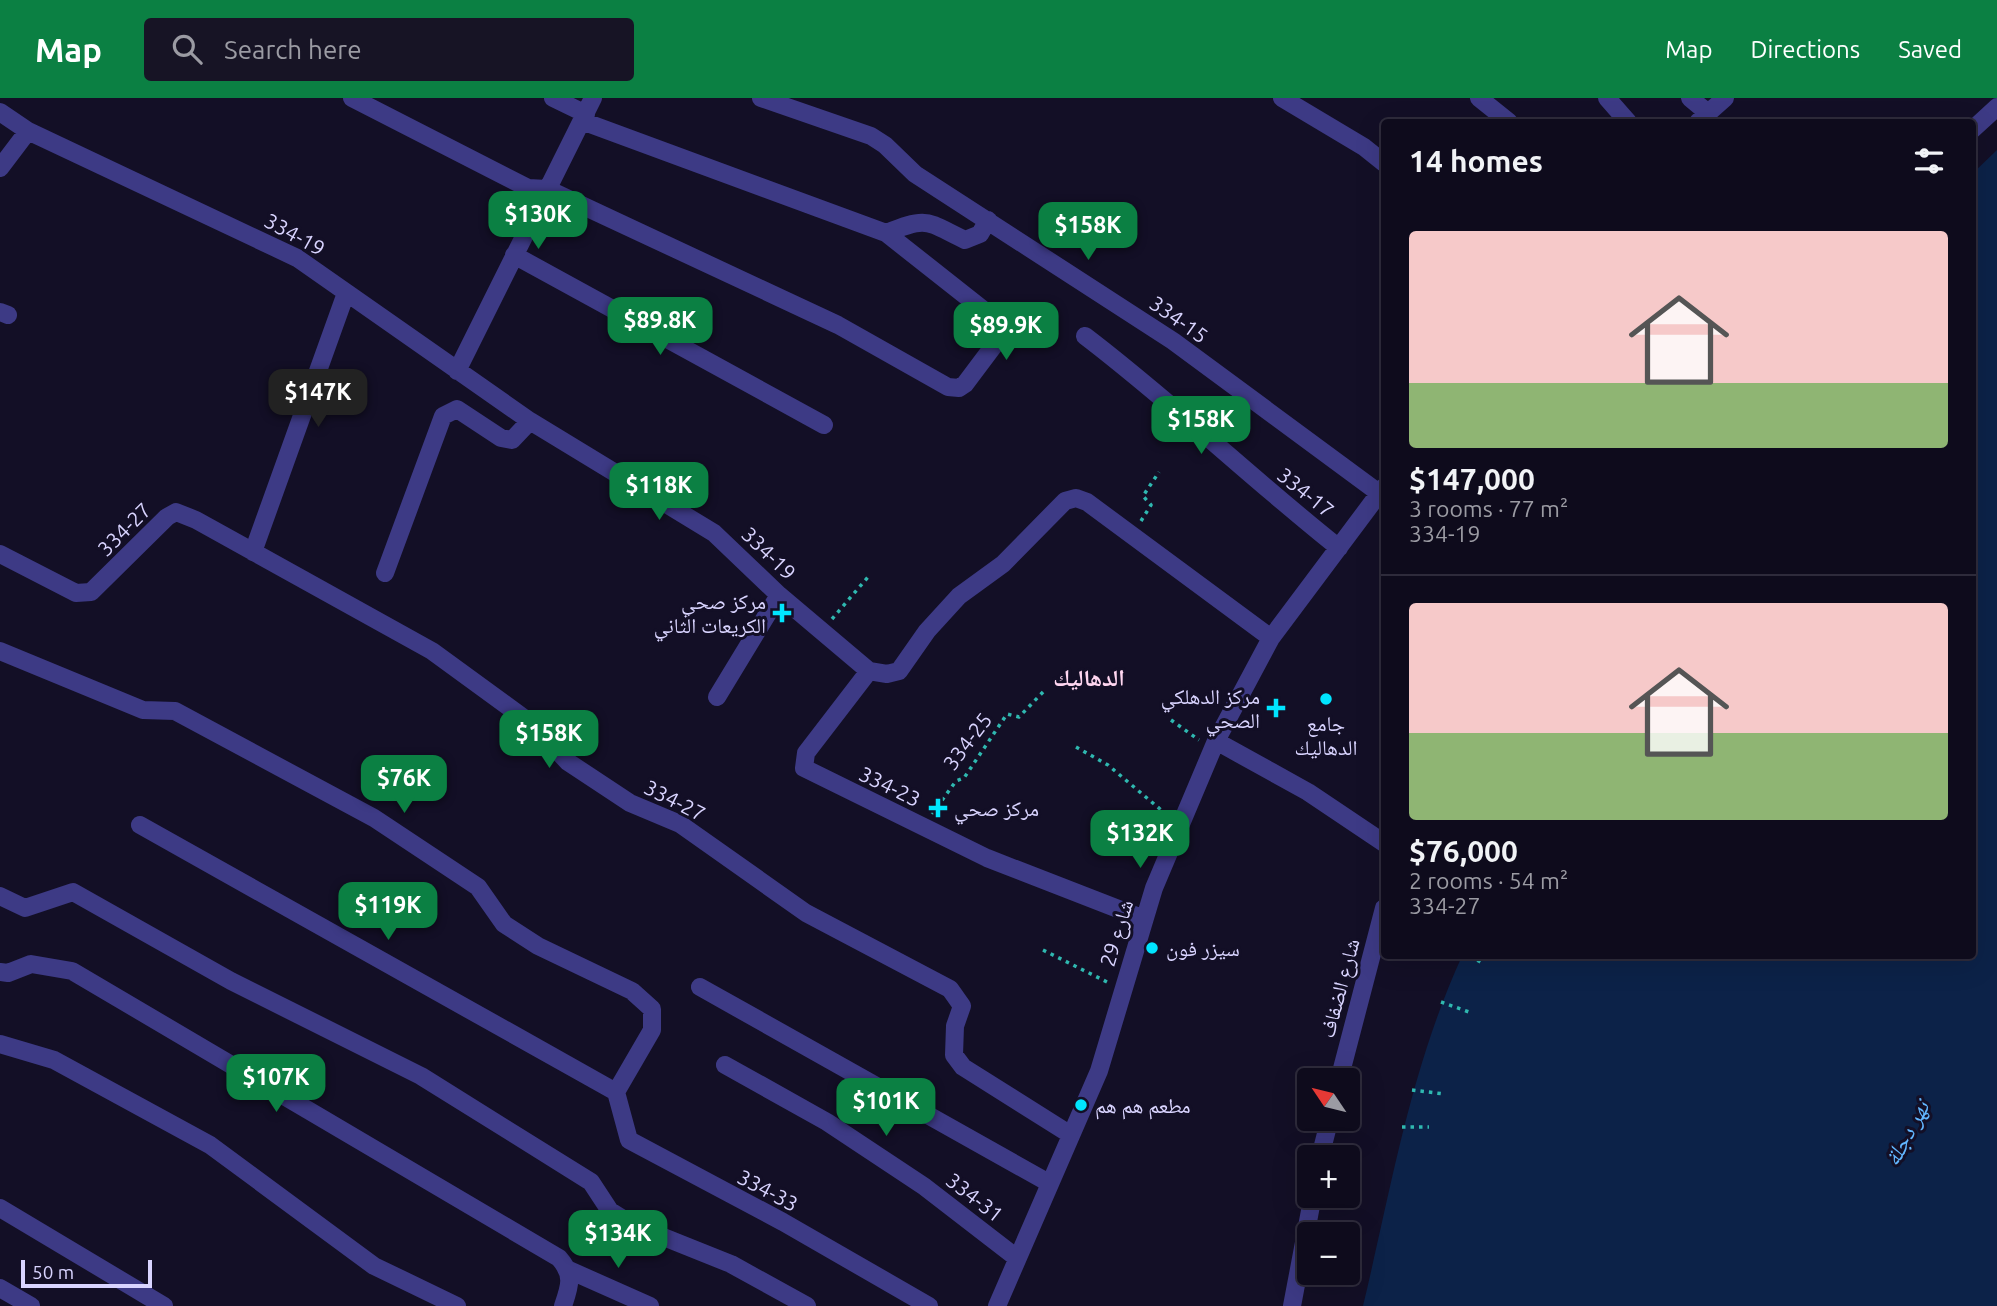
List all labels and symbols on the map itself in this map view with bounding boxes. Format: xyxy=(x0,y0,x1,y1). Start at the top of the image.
pin: $130K xyxy=(489,192,587,251)
pin: $158K xyxy=(1039,202,1137,262)
street label: 334-19 xyxy=(261,208,329,260)
street label: 334-15 xyxy=(1145,290,1213,348)
pin: $89.8K xyxy=(603,298,717,357)
pin: $89.9K xyxy=(949,302,1063,362)
pin: $147K xyxy=(269,370,367,429)
pin: $158K xyxy=(1152,396,1250,456)
pin: $118K xyxy=(610,462,708,522)
street label: 334-17 xyxy=(1273,462,1339,522)
street label: 334-27 xyxy=(92,497,156,561)
street label: 334-19 xyxy=(737,522,801,584)
place label: مركز صحي الكريعات الثاني xyxy=(654,589,766,642)
marker: مركز صحي الكريعات الثاني xyxy=(772,603,792,623)
district label: الدهاليك xyxy=(1053,665,1125,691)
place label: مركز الدهلكي الصحي xyxy=(1161,684,1260,737)
marker: جامع الدهاليك xyxy=(1318,691,1334,707)
marker: مركز الدهلكي الصحي xyxy=(1266,698,1286,718)
street label: 334-25 xyxy=(938,708,996,774)
pin: $158K xyxy=(500,710,598,770)
place label: جامع الدهاليك xyxy=(1295,711,1357,759)
pin: $76K xyxy=(363,756,445,815)
street label: 334-23 xyxy=(855,761,925,811)
street label: 334-27 xyxy=(640,774,710,826)
place label: مركز صحي xyxy=(954,796,1039,825)
marker: مركز صحي xyxy=(928,798,948,818)
pin: $132K xyxy=(1091,810,1189,870)
pin: $119K xyxy=(339,882,437,942)
street label: شارع 29 xyxy=(1095,897,1139,970)
place label: سيزر فون xyxy=(1166,936,1240,961)
street label: شارع الضفاف xyxy=(1314,936,1366,1041)
marker: سيزر فون xyxy=(1144,940,1160,956)
pin: $107K xyxy=(227,1054,325,1114)
north arrow xyxy=(1297,1068,1360,1130)
pin: $101K xyxy=(837,1079,935,1138)
place label: مطعم هم هم xyxy=(1095,1093,1191,1120)
water label: نهر دجلة xyxy=(1879,1093,1936,1170)
marker: مطعم هم هم xyxy=(1073,1097,1089,1113)
street label: 334-33 xyxy=(734,1164,802,1216)
street label: 334-31 xyxy=(942,1167,1008,1227)
pin: $134K xyxy=(569,1210,667,1270)
scale bar xyxy=(21,1257,152,1289)

